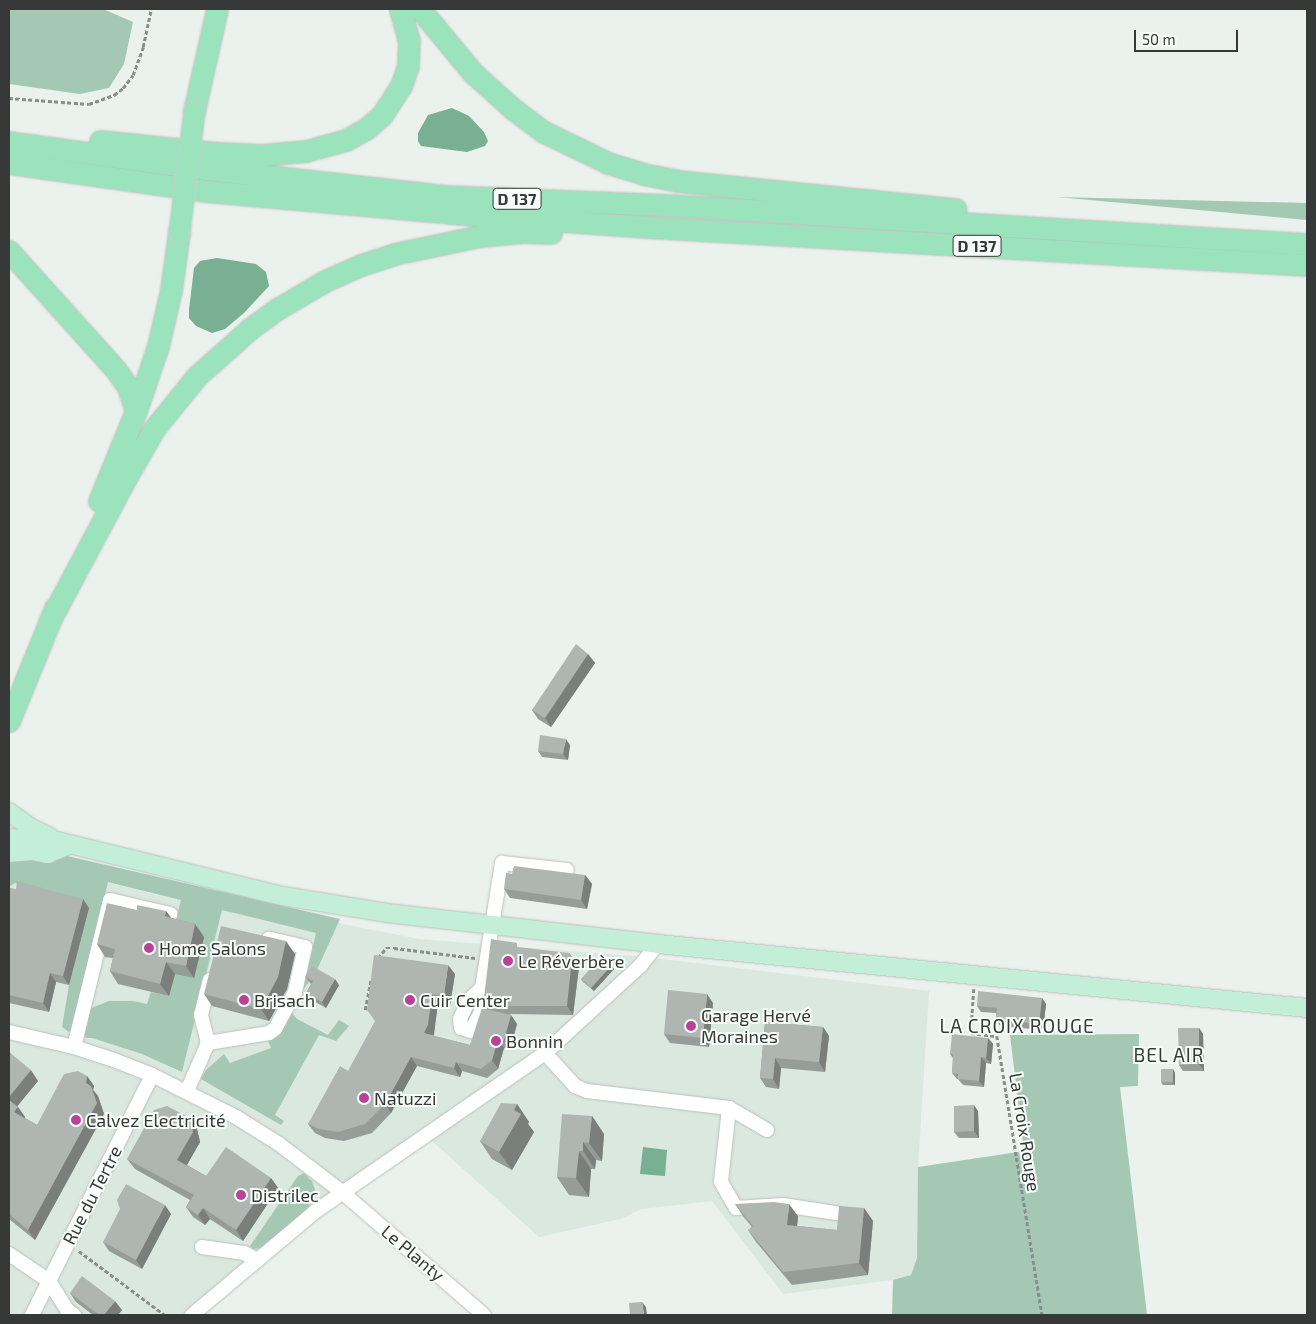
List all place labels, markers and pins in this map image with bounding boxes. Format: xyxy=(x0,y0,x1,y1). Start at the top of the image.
place label: Home Salons xyxy=(159,937,266,959)
marker: Home Salons xyxy=(143,942,155,954)
place label: Le Réverbère xyxy=(518,950,624,972)
marker: Le Réverbère xyxy=(502,955,514,967)
place label: Brisach xyxy=(254,989,315,1011)
place label: Cuir Center xyxy=(420,989,510,1011)
marker: Brisach xyxy=(238,994,250,1006)
marker: Cuir Center xyxy=(404,994,416,1006)
place label: Garage Hervé Moraines xyxy=(701,1005,811,1048)
marker: Garage Hervé Moraines xyxy=(685,1020,697,1032)
place label: Bonnin xyxy=(506,1030,563,1052)
marker: Bonnin xyxy=(490,1035,502,1047)
place label: Natuzzi xyxy=(374,1087,437,1109)
marker: Natuzzi xyxy=(358,1092,370,1104)
place label: Calvez Electricité xyxy=(86,1109,226,1131)
marker: Calvez Electricité xyxy=(70,1114,82,1126)
place label: Distrilec xyxy=(251,1184,319,1206)
marker: Distrilec xyxy=(235,1189,247,1201)

